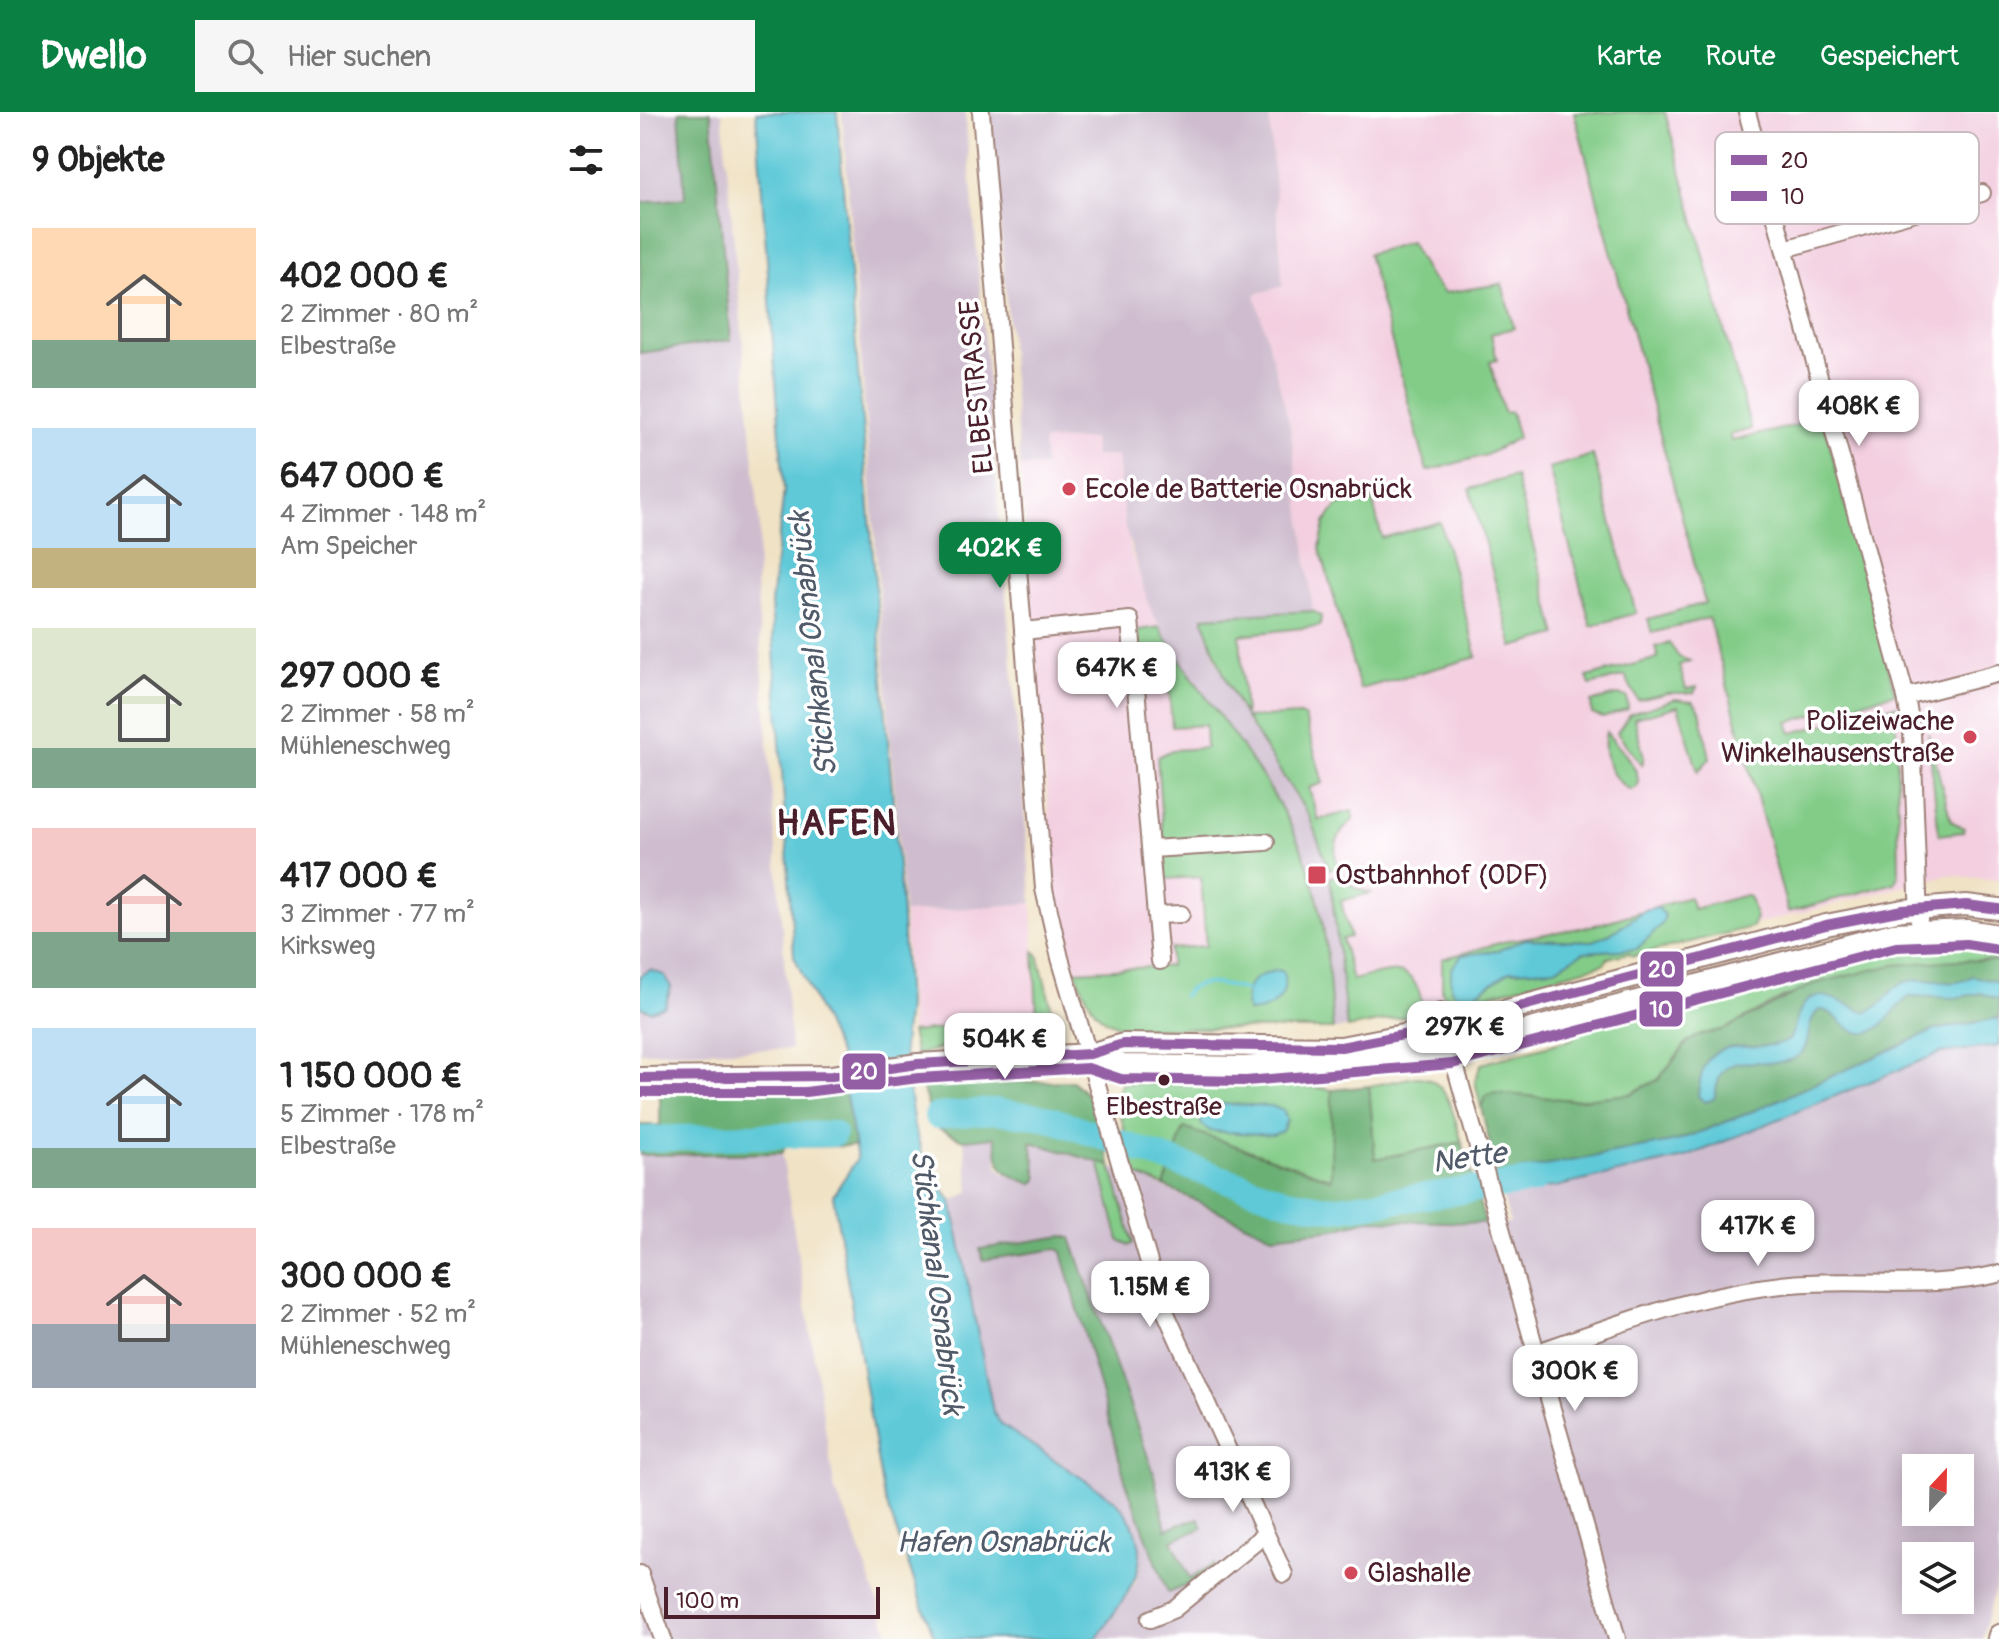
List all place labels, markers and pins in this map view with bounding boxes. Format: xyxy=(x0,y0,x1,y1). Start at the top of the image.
pin: 408K € xyxy=(1794,380,1924,448)
place label: Ecole de Batterie Osnabrück xyxy=(1085,472,1412,507)
marker: Ecole de Batterie Osnabrück xyxy=(1060,480,1078,498)
pin: 402K € xyxy=(935,522,1065,590)
pin: 647K € xyxy=(1052,642,1182,710)
place label: Polizeiwache Winkelhausenstraße xyxy=(1721,704,1954,771)
marker: Polizeiwache Winkelhausenstraße xyxy=(1961,728,1979,746)
place label: Ostbahnhof (ODF) xyxy=(1335,858,1549,893)
marker: Ostbahnhof (ODF) xyxy=(1306,864,1328,886)
pin: 297K € xyxy=(1400,1001,1530,1069)
pin: 504K € xyxy=(940,1013,1070,1081)
marker: Elbestraße xyxy=(1156,1072,1172,1088)
place label: Elbestraße xyxy=(1106,1091,1222,1123)
pin: 417K € xyxy=(1693,1200,1823,1268)
pin: 1.15M € xyxy=(1076,1261,1224,1329)
pin: 300K € xyxy=(1510,1345,1640,1413)
pin: 413K € xyxy=(1168,1446,1298,1514)
place label: Glashalle xyxy=(1367,1556,1471,1591)
marker: Glashalle xyxy=(1342,1564,1360,1582)

